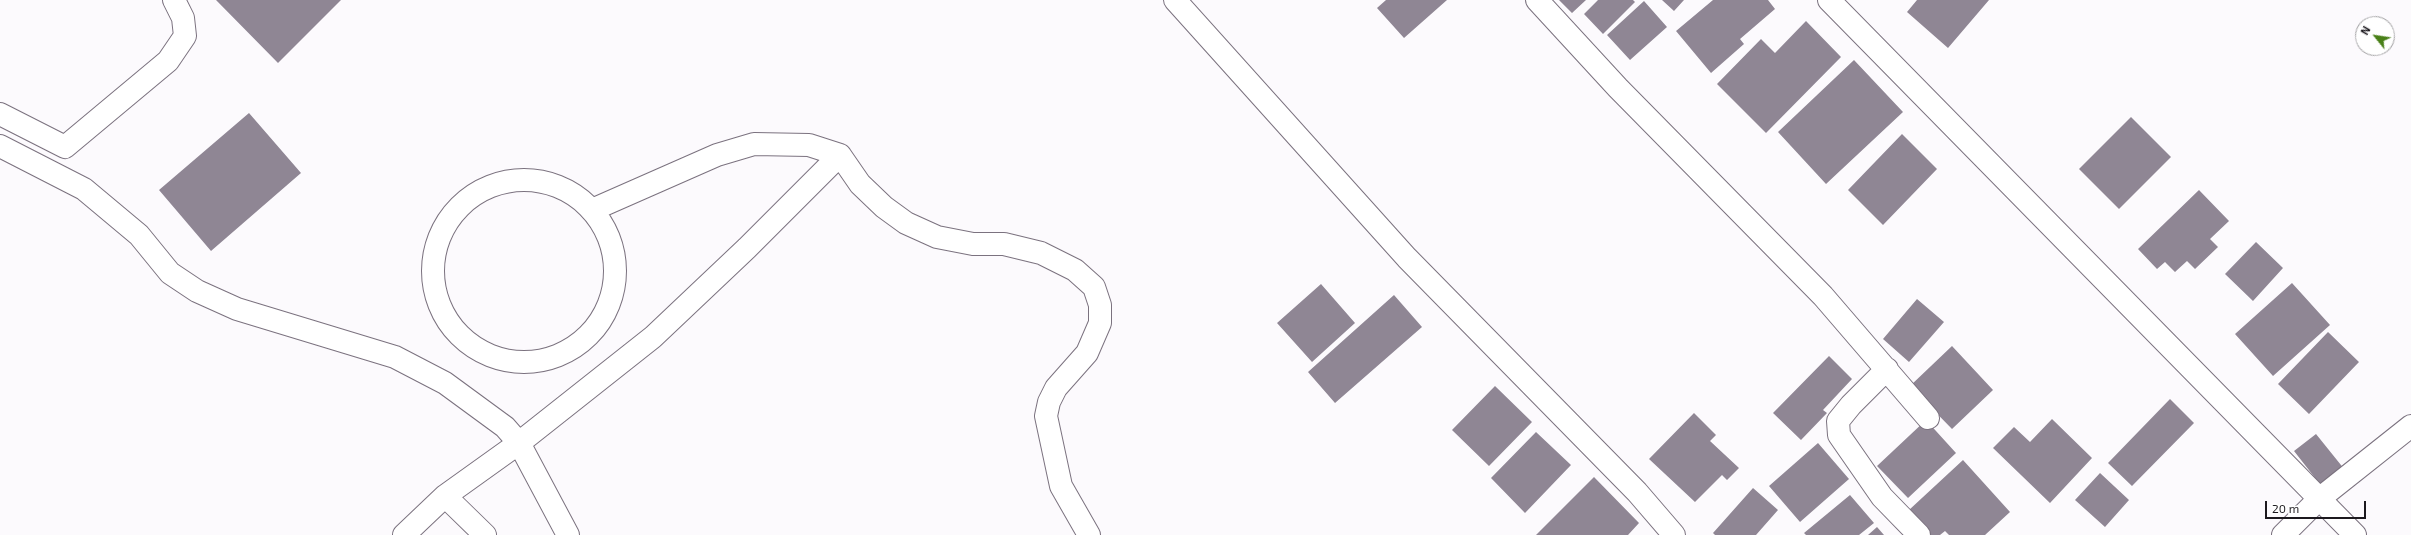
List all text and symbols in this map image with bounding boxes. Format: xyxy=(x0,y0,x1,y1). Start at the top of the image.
north arrow xyxy=(2355,16,2395,56)
text: N xyxy=(2357,24,2373,37)
scale bar xyxy=(2267,493,2368,519)
text: 20 m xyxy=(2272,501,2299,515)

